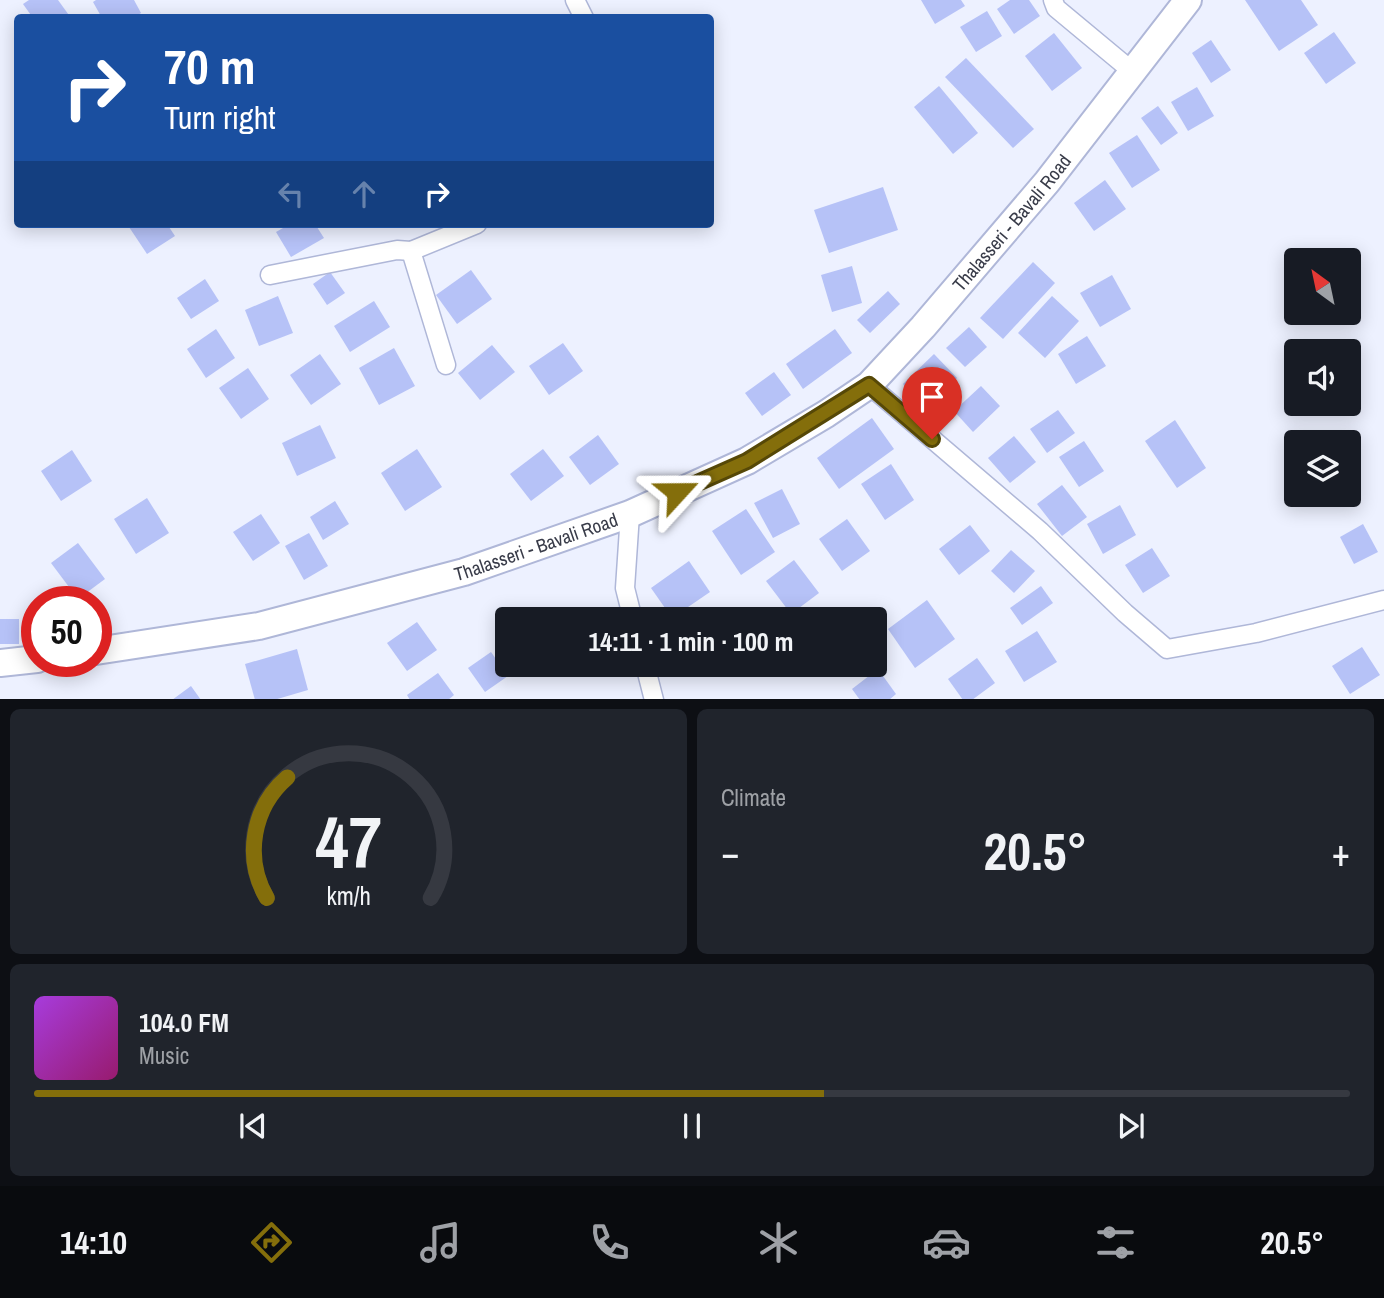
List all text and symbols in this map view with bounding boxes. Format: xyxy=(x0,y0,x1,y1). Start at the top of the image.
text: 70 m xyxy=(164,33,256,99)
icon: right xyxy=(49,42,140,133)
text: Turn right xyxy=(164,96,276,139)
street label: Thalasseri - Bavali Road xyxy=(946,149,1077,297)
icon: left xyxy=(272,175,310,213)
icon: ahead xyxy=(345,175,383,213)
icon: right xyxy=(418,175,456,213)
north arrow xyxy=(1284,248,1362,326)
map controls xyxy=(1284,248,1361,507)
button: sound xyxy=(1284,339,1361,416)
pin xyxy=(902,367,962,439)
icon: arrive xyxy=(913,378,951,416)
button: layers xyxy=(1284,430,1361,507)
position arrow xyxy=(640,455,714,529)
street label: Thalasseri - Bavali Road xyxy=(451,506,621,587)
speed limit sign: 50 xyxy=(21,586,112,677)
text: 14:11 · 1 min · 100 m xyxy=(588,624,794,659)
text: Climate xyxy=(721,782,786,813)
text: 47 xyxy=(315,793,382,891)
text: 20.5° xyxy=(984,816,1087,886)
text: − xyxy=(721,827,739,878)
text: + xyxy=(1332,827,1350,878)
text: km/h xyxy=(326,878,371,912)
text: 104.0 FM xyxy=(139,1005,229,1040)
text: Music xyxy=(139,1040,189,1071)
icon: previous xyxy=(234,1107,272,1145)
icon: pause xyxy=(673,1107,711,1145)
icon: next xyxy=(1112,1107,1150,1145)
icon: directions xyxy=(247,1218,296,1267)
icon: music xyxy=(416,1218,465,1267)
icon: phone xyxy=(585,1218,634,1267)
icon: climate xyxy=(754,1218,803,1267)
icon: car xyxy=(922,1218,971,1267)
icon: filters xyxy=(1091,1218,1140,1267)
text: 14:10 xyxy=(60,1221,127,1264)
text: 20.5° xyxy=(1260,1221,1324,1264)

